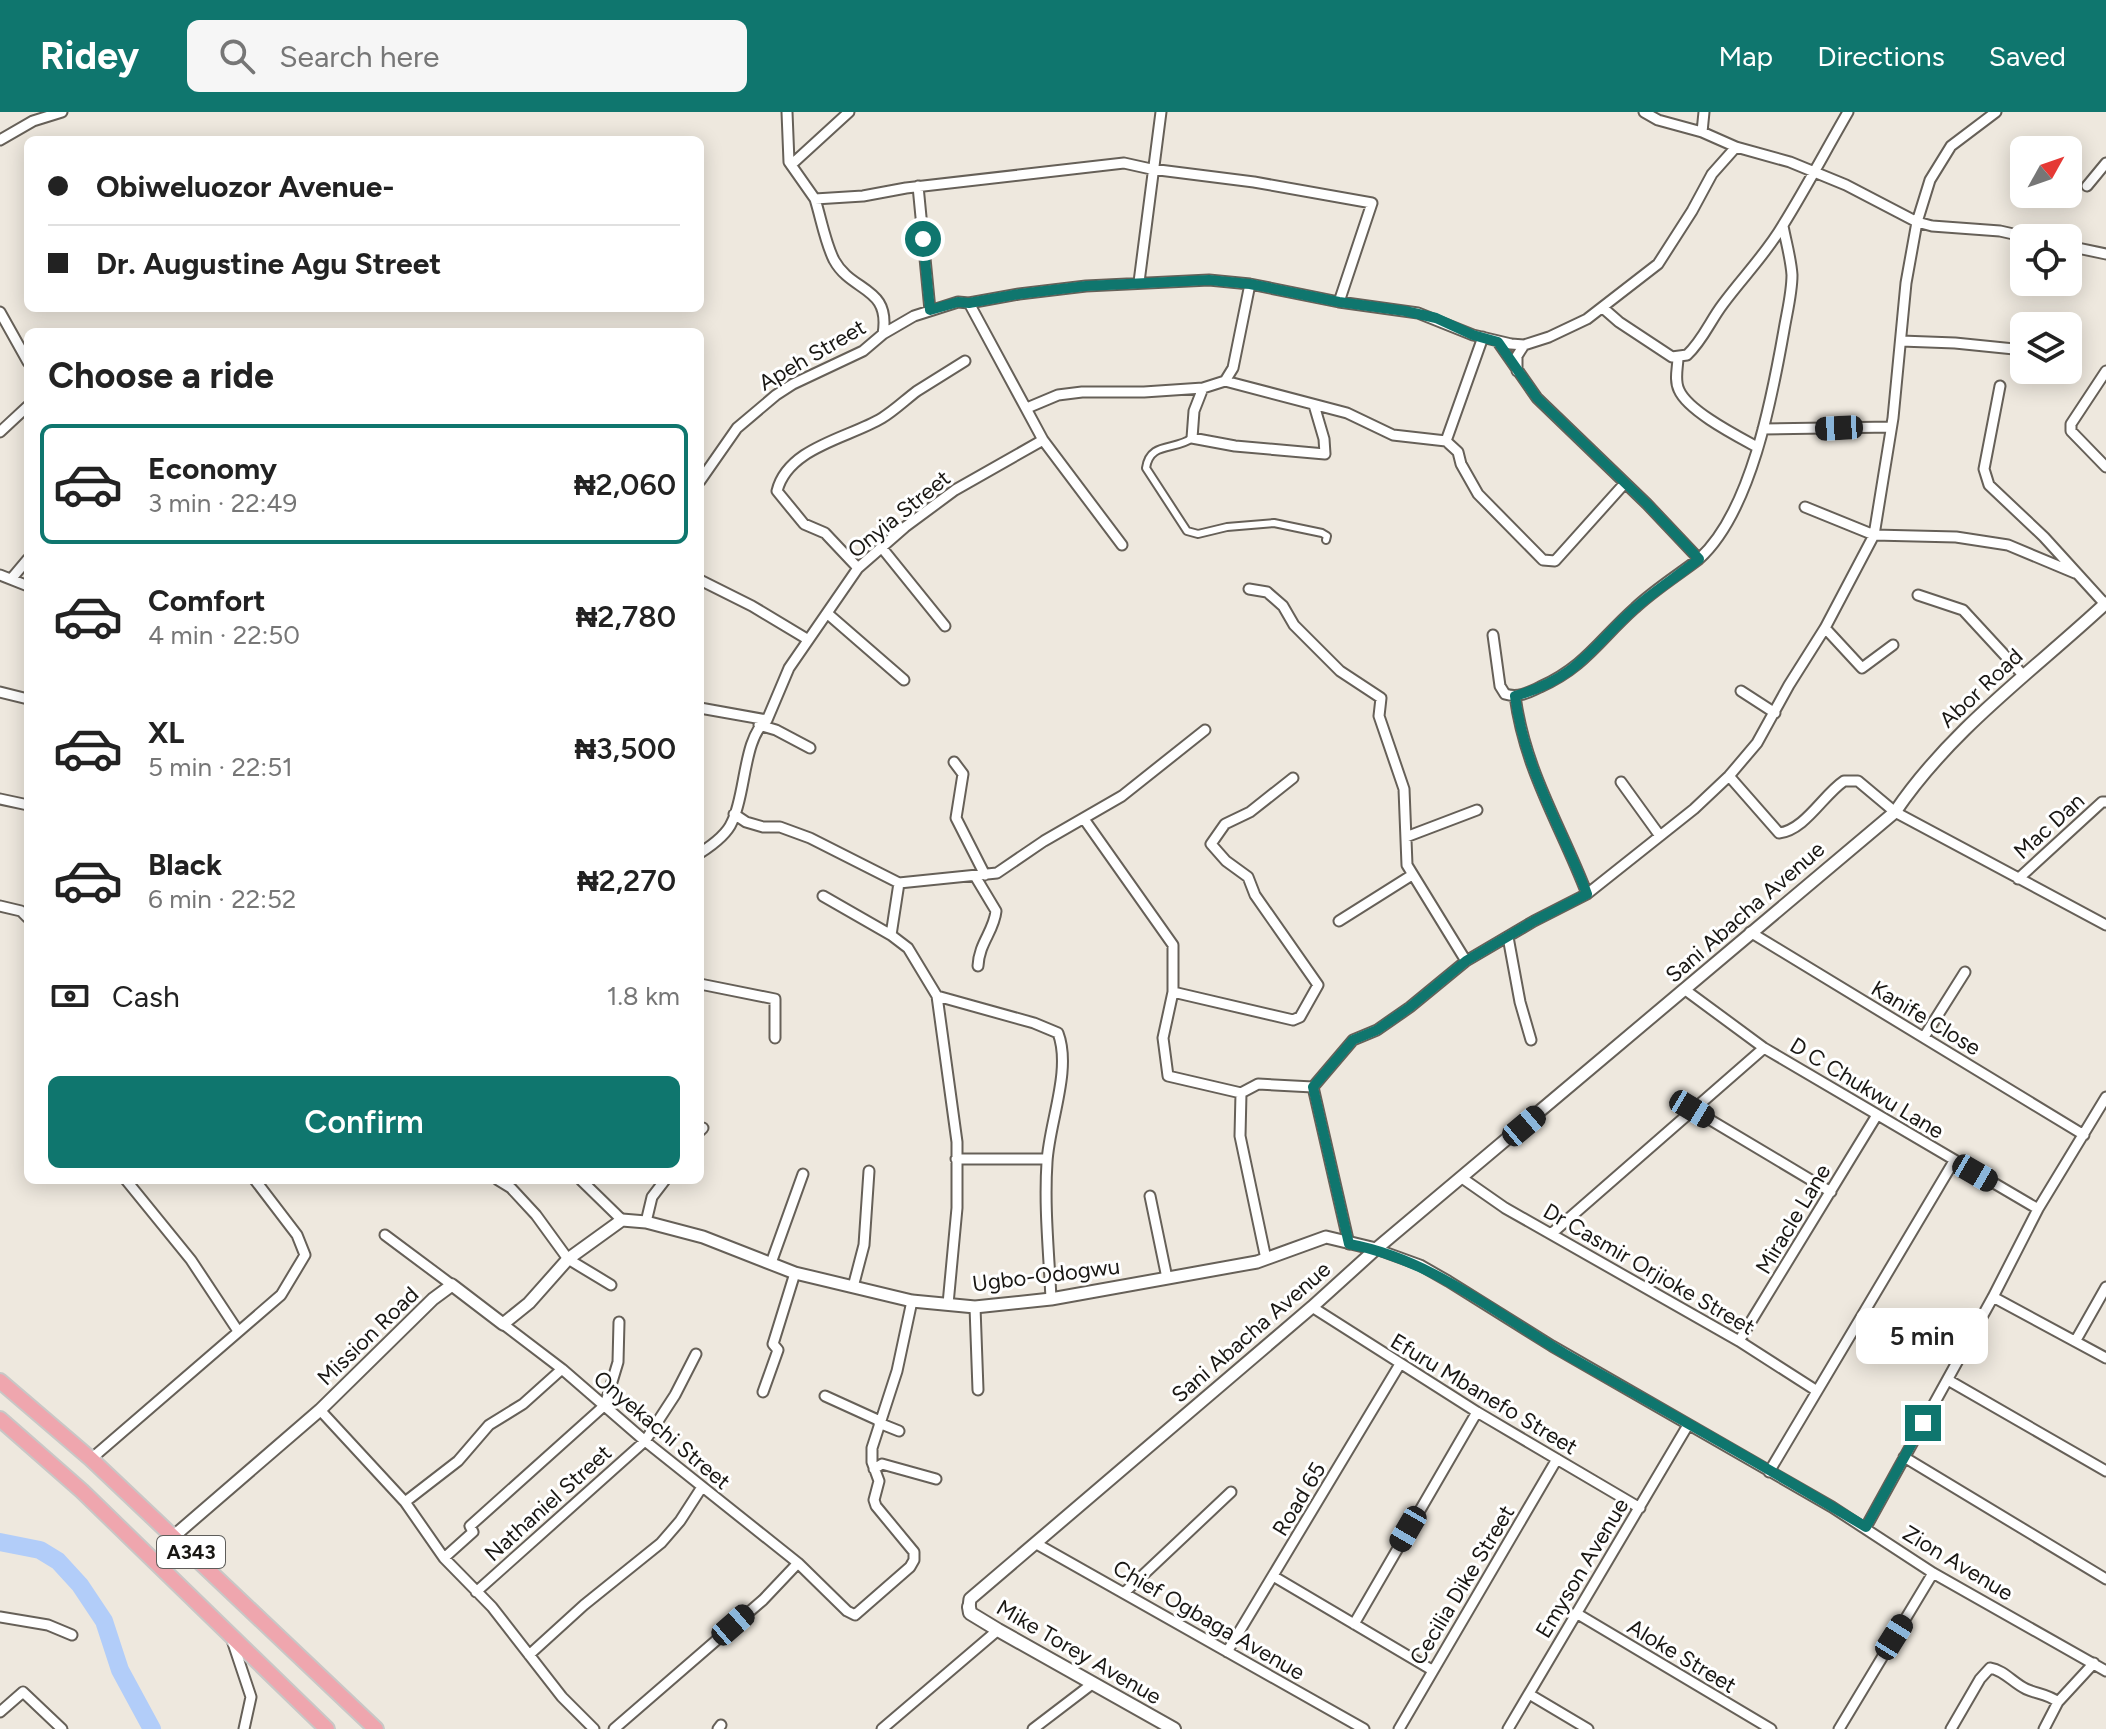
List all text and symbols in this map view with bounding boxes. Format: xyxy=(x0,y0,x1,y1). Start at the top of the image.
search box xyxy=(187,20,747,92)
text: Ridey xyxy=(40,33,139,79)
icon: search xyxy=(215,34,259,78)
text: Search here xyxy=(279,38,439,75)
text: Map xyxy=(1719,39,1773,73)
text: Directions xyxy=(1817,39,1945,73)
text: Saved xyxy=(1989,39,2066,73)
north arrow xyxy=(2010,136,2082,208)
map controls xyxy=(2010,136,2082,384)
text: Obiweluozor Avenue- xyxy=(96,168,395,205)
route start xyxy=(905,221,941,257)
button: locate xyxy=(2010,224,2082,296)
text: Dr. Augustine Agu Street xyxy=(96,245,441,282)
button: layers xyxy=(2010,312,2082,384)
street label: Apeh Street xyxy=(754,314,870,396)
text: Choose a ride xyxy=(48,354,274,397)
car xyxy=(1814,415,1864,441)
icon: car xyxy=(52,448,124,520)
text: Economy xyxy=(148,450,277,487)
street label: Onyia Street xyxy=(842,464,956,564)
text: ₦2,060 xyxy=(574,466,676,503)
text: 3 min · 22:49 xyxy=(148,487,297,519)
icon: car xyxy=(52,580,124,652)
text: Comfort xyxy=(148,582,266,619)
text: ₦2,780 xyxy=(576,598,676,635)
text: 4 min · 22:50 xyxy=(148,619,300,651)
street label: Abor Road xyxy=(1934,643,2028,733)
icon: car xyxy=(52,712,124,784)
text: XL xyxy=(148,714,184,751)
text: ₦3,500 xyxy=(574,730,676,767)
text: 5 min · 22:51 xyxy=(148,751,293,783)
street label: Mac Dan xyxy=(2008,787,2090,865)
street label: Sani Abacha Avenue xyxy=(1660,836,1830,988)
icon: car xyxy=(52,844,124,916)
text: Black xyxy=(148,846,222,883)
text: ₦2,270 xyxy=(577,862,676,899)
text: 6 min · 22:52 xyxy=(148,883,296,915)
icon: cash xyxy=(48,974,92,1018)
street label: Kanife Close xyxy=(1866,975,1986,1061)
text: Cash xyxy=(112,978,180,1015)
text: 1.8 km xyxy=(607,980,680,1012)
street label: D C Chukwu Lane xyxy=(1785,1031,1949,1145)
button: Confirm xyxy=(48,1076,680,1168)
car xyxy=(1665,1086,1719,1132)
car xyxy=(1498,1101,1550,1151)
car xyxy=(1948,1151,2002,1195)
street label: Miracle Lane xyxy=(1750,1159,1836,1279)
street label: Dr Casmir Orjioke Street xyxy=(1538,1197,1760,1341)
street label: Ugbo-Odogwu xyxy=(971,1253,1121,1297)
street label: Sani Abacha Avenue xyxy=(1166,1256,1336,1408)
street label: Mission Road xyxy=(312,1281,424,1391)
callout: 5 min xyxy=(1857,1307,1989,1363)
text: 5 min xyxy=(1890,1320,1954,1352)
street label: Efuru Mbanefo Street xyxy=(1386,1327,1582,1461)
street label: Onyekachi Street xyxy=(588,1365,736,1495)
route end xyxy=(1905,1405,1941,1441)
street label: Nathaniel Street xyxy=(479,1439,617,1567)
street label: Road 65 xyxy=(1267,1457,1331,1541)
street label: Emyson Avenue xyxy=(1530,1493,1634,1643)
street label: Cecilia Dike Street xyxy=(1404,1500,1520,1670)
car xyxy=(1386,1502,1430,1556)
street label: Zion Avenue xyxy=(1898,1519,2018,1607)
road number: A343 xyxy=(157,1536,225,1568)
street label: Chief Ogbaga Avenue xyxy=(1108,1554,1310,1686)
street label: Mike Torey Avenue xyxy=(992,1594,1166,1710)
car xyxy=(707,1600,759,1650)
car xyxy=(1871,1610,1917,1664)
street label: Aloke Street xyxy=(1623,1613,1741,1699)

